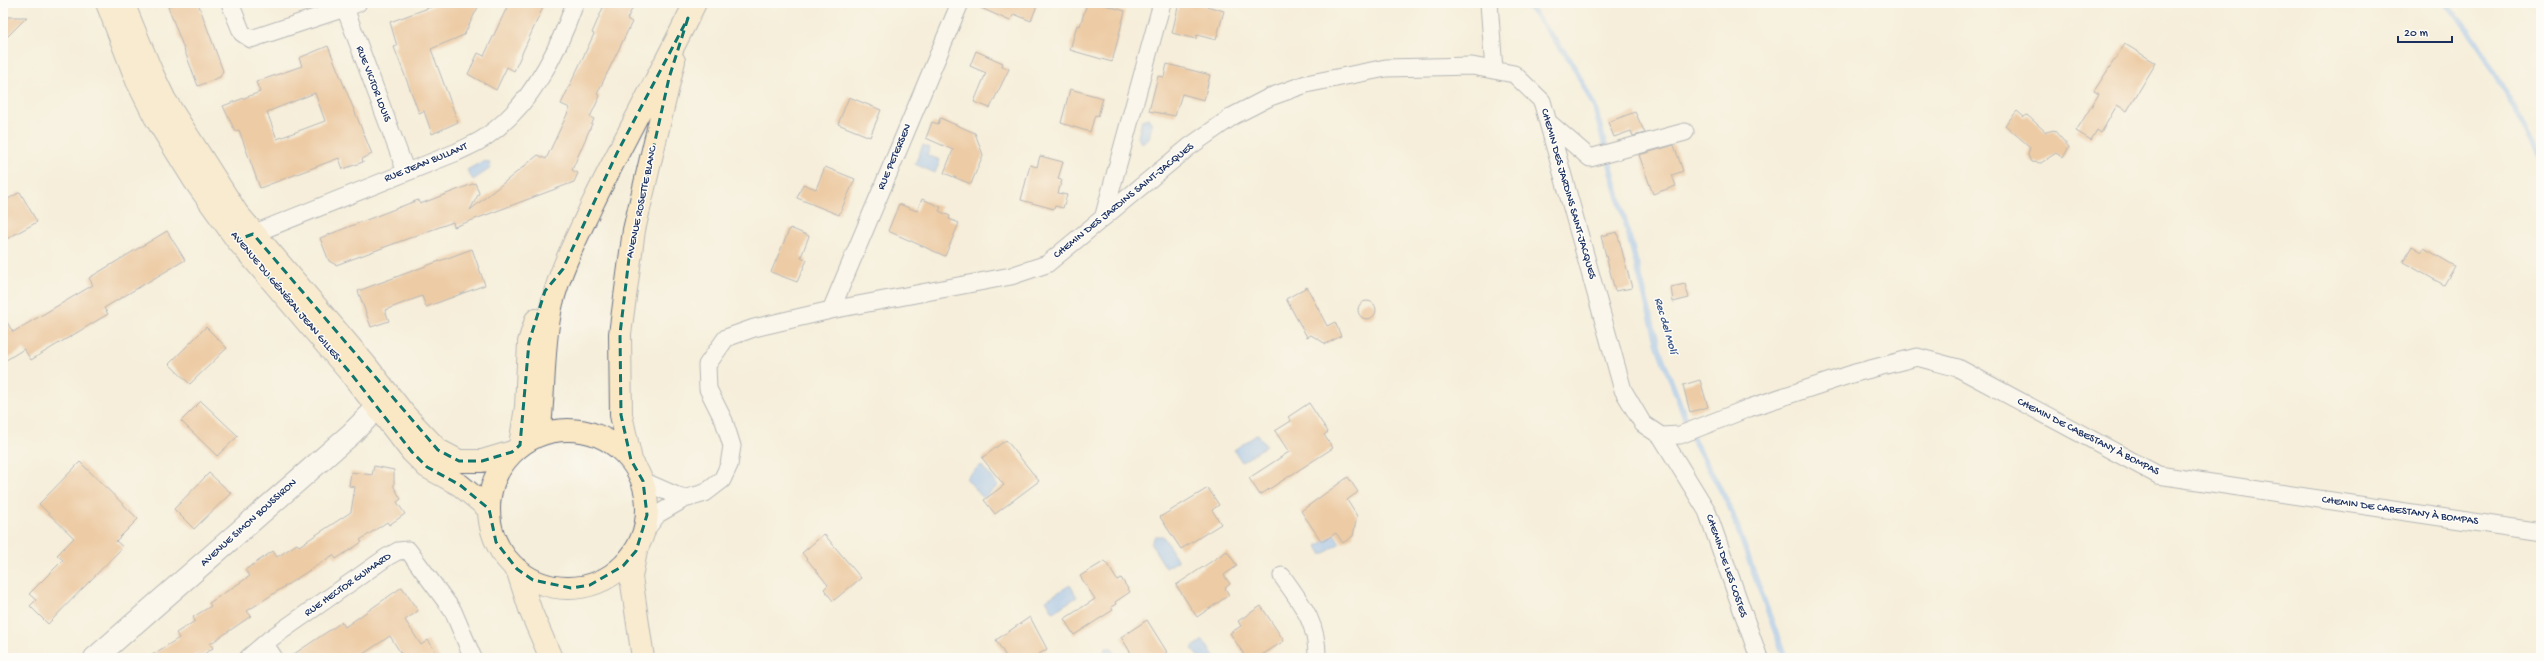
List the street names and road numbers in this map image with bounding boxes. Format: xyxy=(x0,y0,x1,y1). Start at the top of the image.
street label: RUE VICTOR LOUIS xyxy=(353,44,393,124)
street label: CHEMIN DES JARDINS SAINT-JACQUES xyxy=(1538,107,1598,281)
street label: RUE PETERSEN xyxy=(876,122,914,192)
street label: CHEMIN DES JARDINS SAINT-JACQUES xyxy=(1052,140,1197,261)
street label: RUE JEAN BULLANT xyxy=(383,141,470,185)
street label: AVENUE ROSETTE BLANC xyxy=(624,144,660,259)
street label: AVENUE DU GÉNÉRAL JEAN GILLES xyxy=(228,229,344,363)
street label: CHEMIN DE CABESTANY À BOMPAS xyxy=(2015,395,2162,479)
street label: AVENUE SIMON BOUSSIRON xyxy=(198,477,300,569)
street label: CHEMIN DE CABESTANY À BOMPAS xyxy=(2321,493,2480,528)
street label: CHEMIN DE LES COSTES xyxy=(1703,513,1750,620)
street label: RUE HECTOR GUIMARD xyxy=(302,550,394,619)

